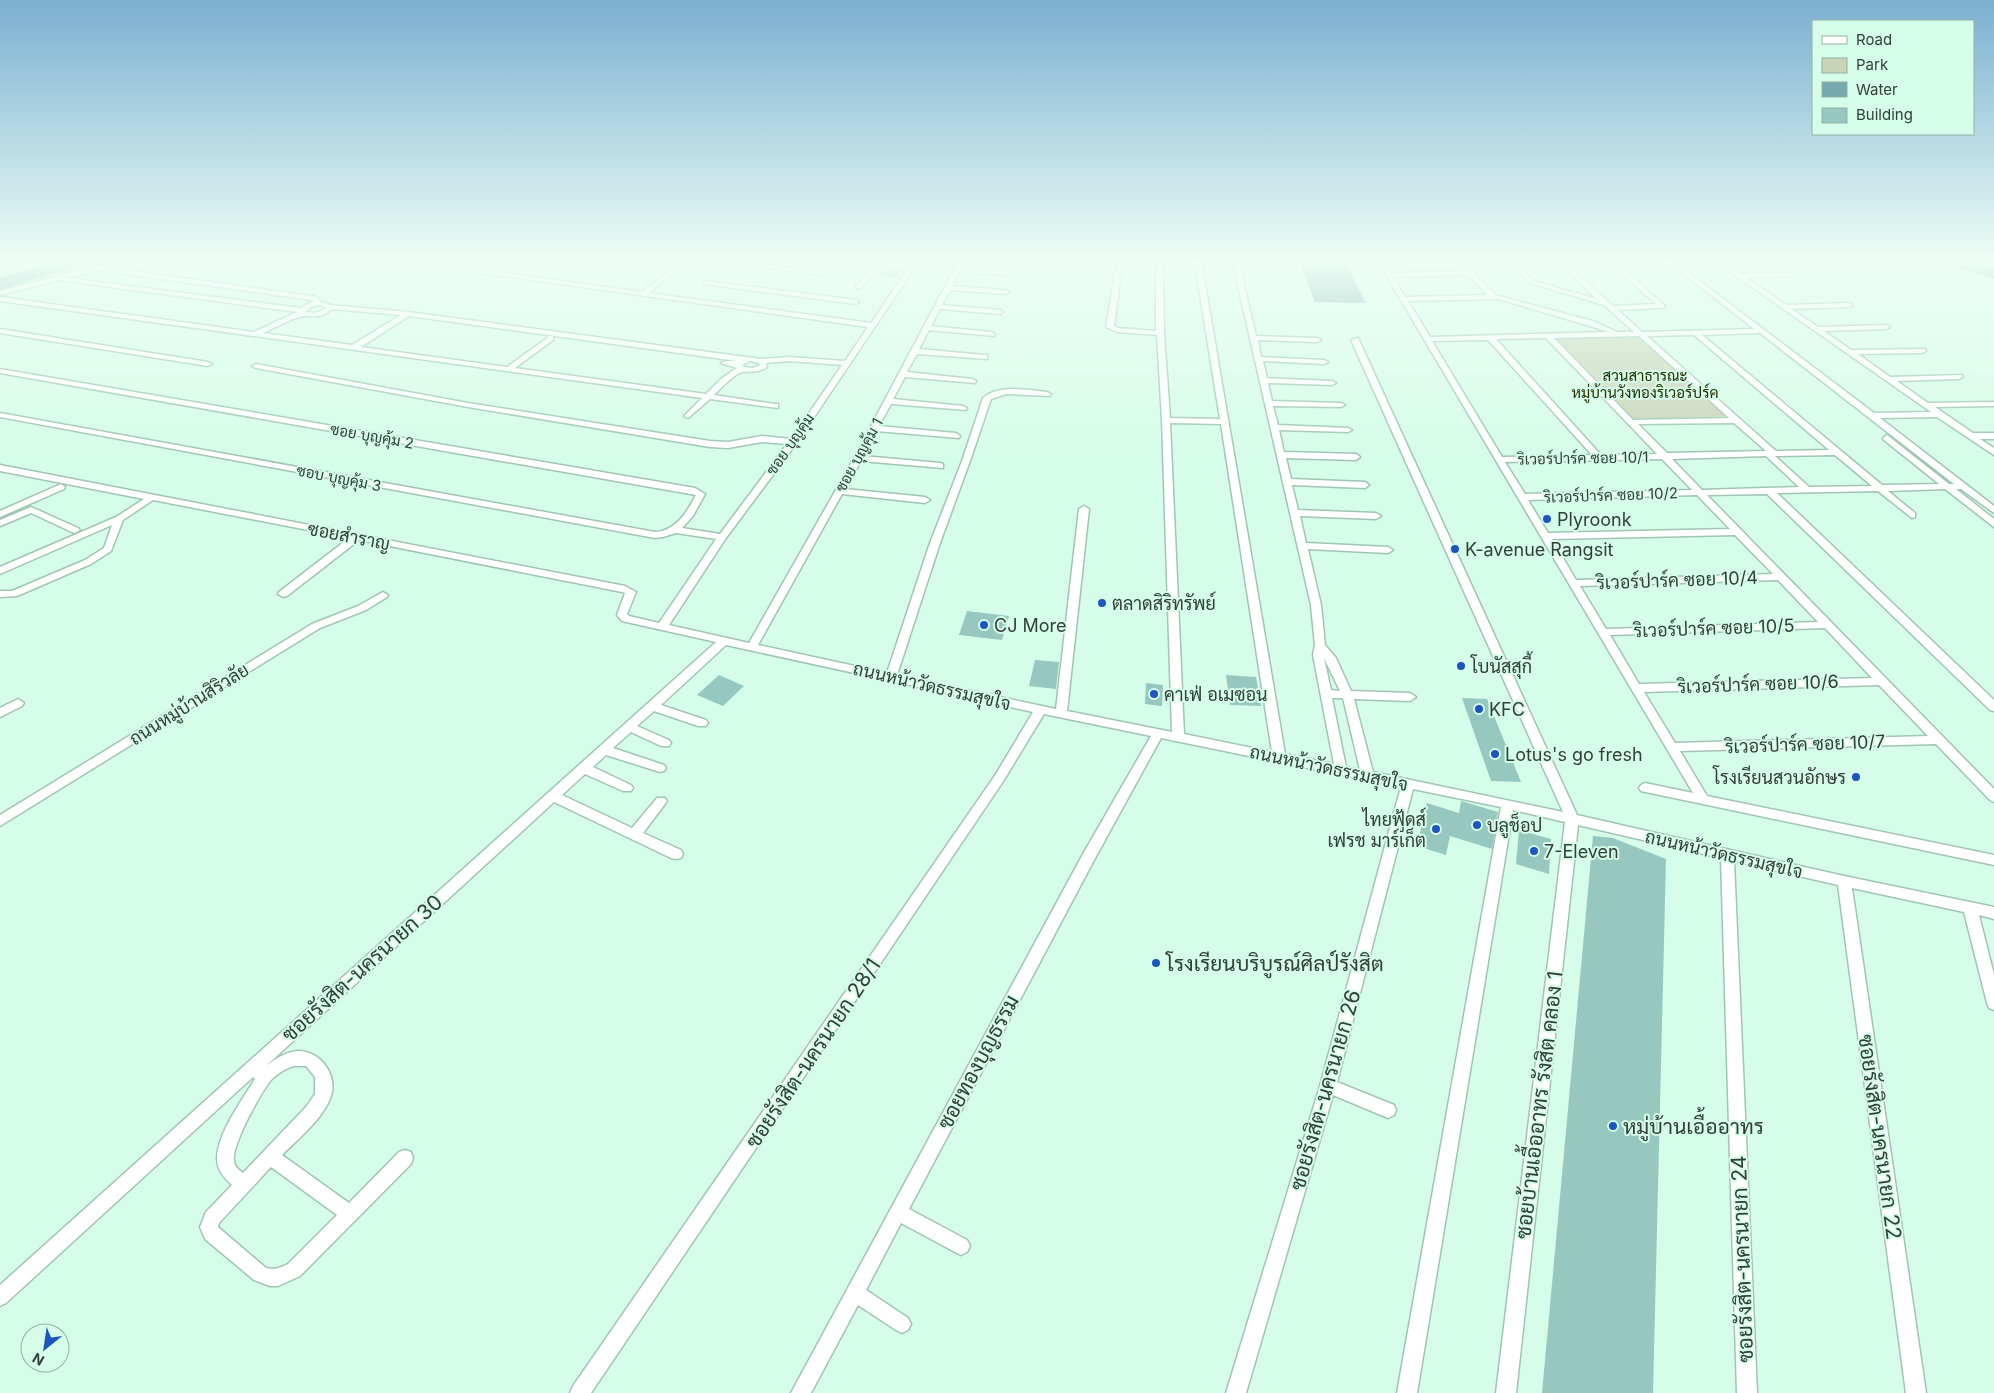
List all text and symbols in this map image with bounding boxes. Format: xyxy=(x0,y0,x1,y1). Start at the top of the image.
legend xyxy=(1812,20,1974,135)
text: Road xyxy=(1856,30,1892,49)
text: Park xyxy=(1856,55,1889,74)
text: Water xyxy=(1856,80,1898,99)
text: Building xyxy=(1856,105,1913,124)
park label: สวนสาธารณะ หมู่บ้านวังทองริเวอร์ปร์ค xyxy=(1571,366,1719,403)
street label: ซอย บุญคุ้ม xyxy=(762,409,820,480)
street label: ซอย บุญคุ้ม 1 xyxy=(831,415,889,496)
street label: ซอย บุญคุ้ม 2 xyxy=(328,419,415,455)
street label: ริเวอร์ปาร์ค ซอย 10/1 xyxy=(1517,447,1649,469)
street label: ซอบ บุญคุ้ม 3 xyxy=(295,460,383,497)
street label: ริเวอร์ปาร์ค ซอย 10/2 xyxy=(1543,483,1678,507)
place label: Plyroonk xyxy=(1557,509,1632,530)
marker: Plyroonk xyxy=(1541,513,1553,525)
street label: ซอยสำราญ xyxy=(306,518,392,555)
place label: K-avenue Rangsit xyxy=(1465,539,1614,560)
marker: K-avenue Rangsit xyxy=(1449,543,1461,555)
street label: ริเวอร์ปาร์ค ซอย 10/4 xyxy=(1594,565,1758,593)
place label: ตลาดสิริทรัพย์ xyxy=(1112,591,1216,614)
marker: ตลาดสิริทรัพย์ xyxy=(1096,597,1108,609)
street label: ริเวอร์ปาร์ค ซอย 10/5 xyxy=(1632,613,1795,641)
place label: CJ More xyxy=(994,615,1067,636)
marker: CJ More xyxy=(978,619,990,631)
place label: โบนัสสุกี้ xyxy=(1470,651,1533,679)
street label: ถนนหน้าวัดธรรมสุขใจ xyxy=(851,656,1013,716)
street label: ถนนหมู่บ้านสิริวลัย xyxy=(125,658,254,752)
marker: โบนัสสุกี้ xyxy=(1455,660,1467,672)
street label: ริเวอร์ปาร์ค ซอย 10/6 xyxy=(1676,669,1839,697)
place label: คาเฟ่ อเมซอน xyxy=(1164,684,1268,705)
marker: คาเฟ่ อเมซอน xyxy=(1148,688,1160,700)
place label: KFC xyxy=(1489,699,1525,720)
marker: KFC xyxy=(1473,703,1485,715)
street label: ริเวอร์ปาร์ค ซอย 10/7 xyxy=(1723,729,1885,757)
street label: ถนนหน้าวัดธรรมสุขใจ xyxy=(1248,739,1410,797)
place label: Lotus's go fresh xyxy=(1505,744,1643,765)
marker: Lotus's go fresh xyxy=(1489,748,1501,760)
place label: โรงเรียนสวนอักษร xyxy=(1712,765,1846,788)
marker: โรงเรียนสวนอักษร xyxy=(1850,771,1862,783)
place label: ไทยฟู้ดส์ เฟรช มาร์เก็ต xyxy=(1327,807,1426,851)
place label: บลูช็อป xyxy=(1487,812,1542,839)
marker: บลูช็อป xyxy=(1471,819,1483,831)
marker: ไทยฟู้ดส์ เฟรช มาร์เก็ต xyxy=(1430,823,1442,835)
street label: ถนนหน้าวัดธรรมสุขใจ xyxy=(1643,824,1805,884)
place label: 7-Eleven xyxy=(1544,841,1619,862)
marker: 7-Eleven xyxy=(1528,845,1540,857)
street label: ซอยรังสิต-นครนายก 30 xyxy=(277,889,447,1047)
place label: โรงเรียนบริบูรณ์ศิลป์รังสิต xyxy=(1165,949,1384,979)
street label: ซอยรังสิต-นครนายก 28/1 xyxy=(740,953,886,1153)
marker: โรงเรียนบริบูรณ์ศิลป์รังสิต xyxy=(1150,957,1162,969)
street label: ซอยบ้านเอื้ออาทร รังสิต คลอง 1 xyxy=(1503,969,1568,1240)
street label: ซอยรังสิต-นครนายก 26 xyxy=(1284,987,1366,1193)
street label: ซอยทองบุญธรรม xyxy=(932,991,1026,1134)
street label: ซอยรังสิต-นครนายก 22 xyxy=(1853,1033,1907,1241)
place label: หมู่บ้านเอื้ออาทร xyxy=(1623,1107,1764,1142)
marker: หมู่บ้านเอื้ออาทร xyxy=(1607,1120,1619,1132)
street label: ซอยรังสิต-นครนายก 24 xyxy=(1726,1155,1758,1363)
north arrow xyxy=(20,1323,70,1373)
text: N xyxy=(29,1350,47,1370)

